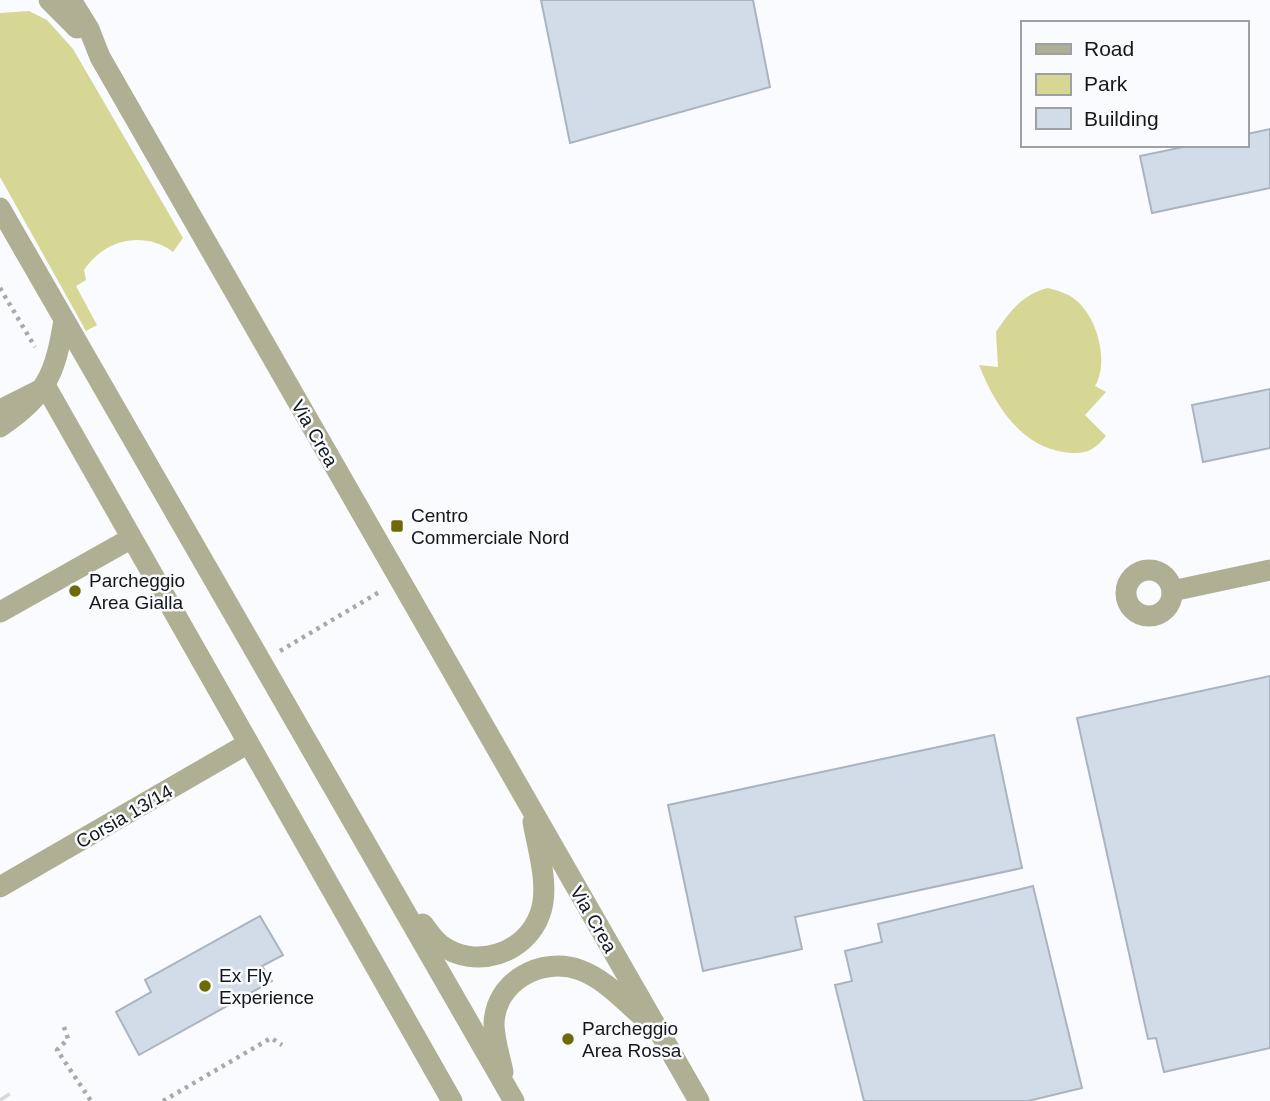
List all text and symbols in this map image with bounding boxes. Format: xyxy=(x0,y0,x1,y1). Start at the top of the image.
legend xyxy=(1021,21,1249,147)
text: Road xyxy=(1084,37,1134,60)
text: Park xyxy=(1084,72,1128,95)
text: Building xyxy=(1084,107,1159,130)
street label: Via Crea xyxy=(287,396,342,471)
place label: Centro Commerciale Nord xyxy=(411,505,569,548)
marker: Centro Commerciale Nord xyxy=(389,518,405,534)
place label: Parcheggio Area Gialla xyxy=(89,570,185,613)
marker: Parcheggio Area Gialla xyxy=(67,583,83,599)
street label: Corsia 13/14 xyxy=(72,780,177,852)
street label: Via Crea xyxy=(566,882,621,957)
place label: Ex Fly Experience xyxy=(219,965,314,1008)
marker: Ex Fly Experience xyxy=(197,978,213,994)
place label: Parcheggio Area Rossa xyxy=(582,1018,682,1061)
marker: Parcheggio Area Rossa xyxy=(560,1031,576,1047)

